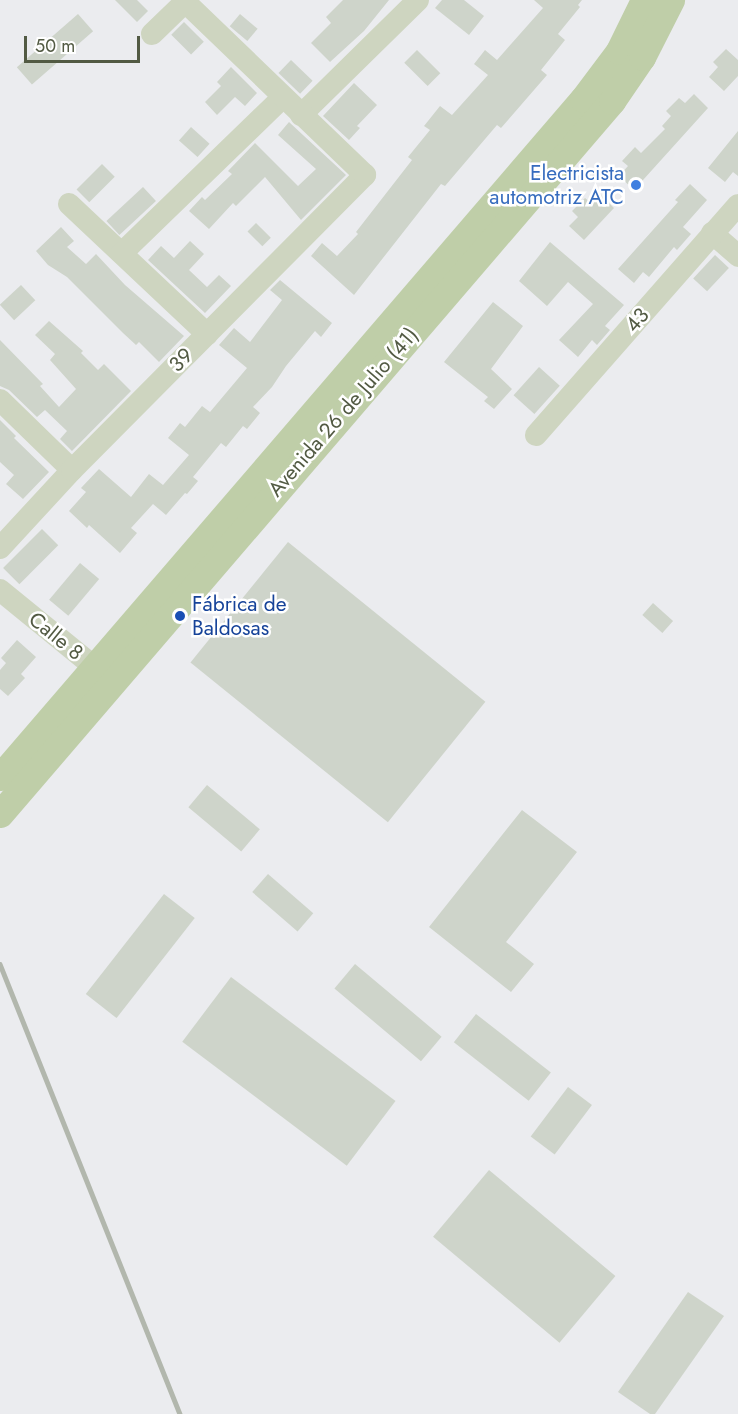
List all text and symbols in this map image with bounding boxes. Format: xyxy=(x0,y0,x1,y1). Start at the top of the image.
scale bar xyxy=(27,24,142,62)
text: 50 m xyxy=(35,33,75,59)
place label: Electricista automotriz ATC xyxy=(489,160,624,210)
marker: Electricista automotriz ATC xyxy=(629,178,643,192)
street label: 43 xyxy=(620,303,654,337)
street label: Avenida 26 de Julio (41) xyxy=(263,322,423,502)
street label: 39 xyxy=(164,343,198,377)
place label: Fábrica de Baldosas xyxy=(192,591,287,641)
street label: Calle 8 xyxy=(24,606,88,666)
marker: Fábrica de Baldosas xyxy=(173,609,187,623)

